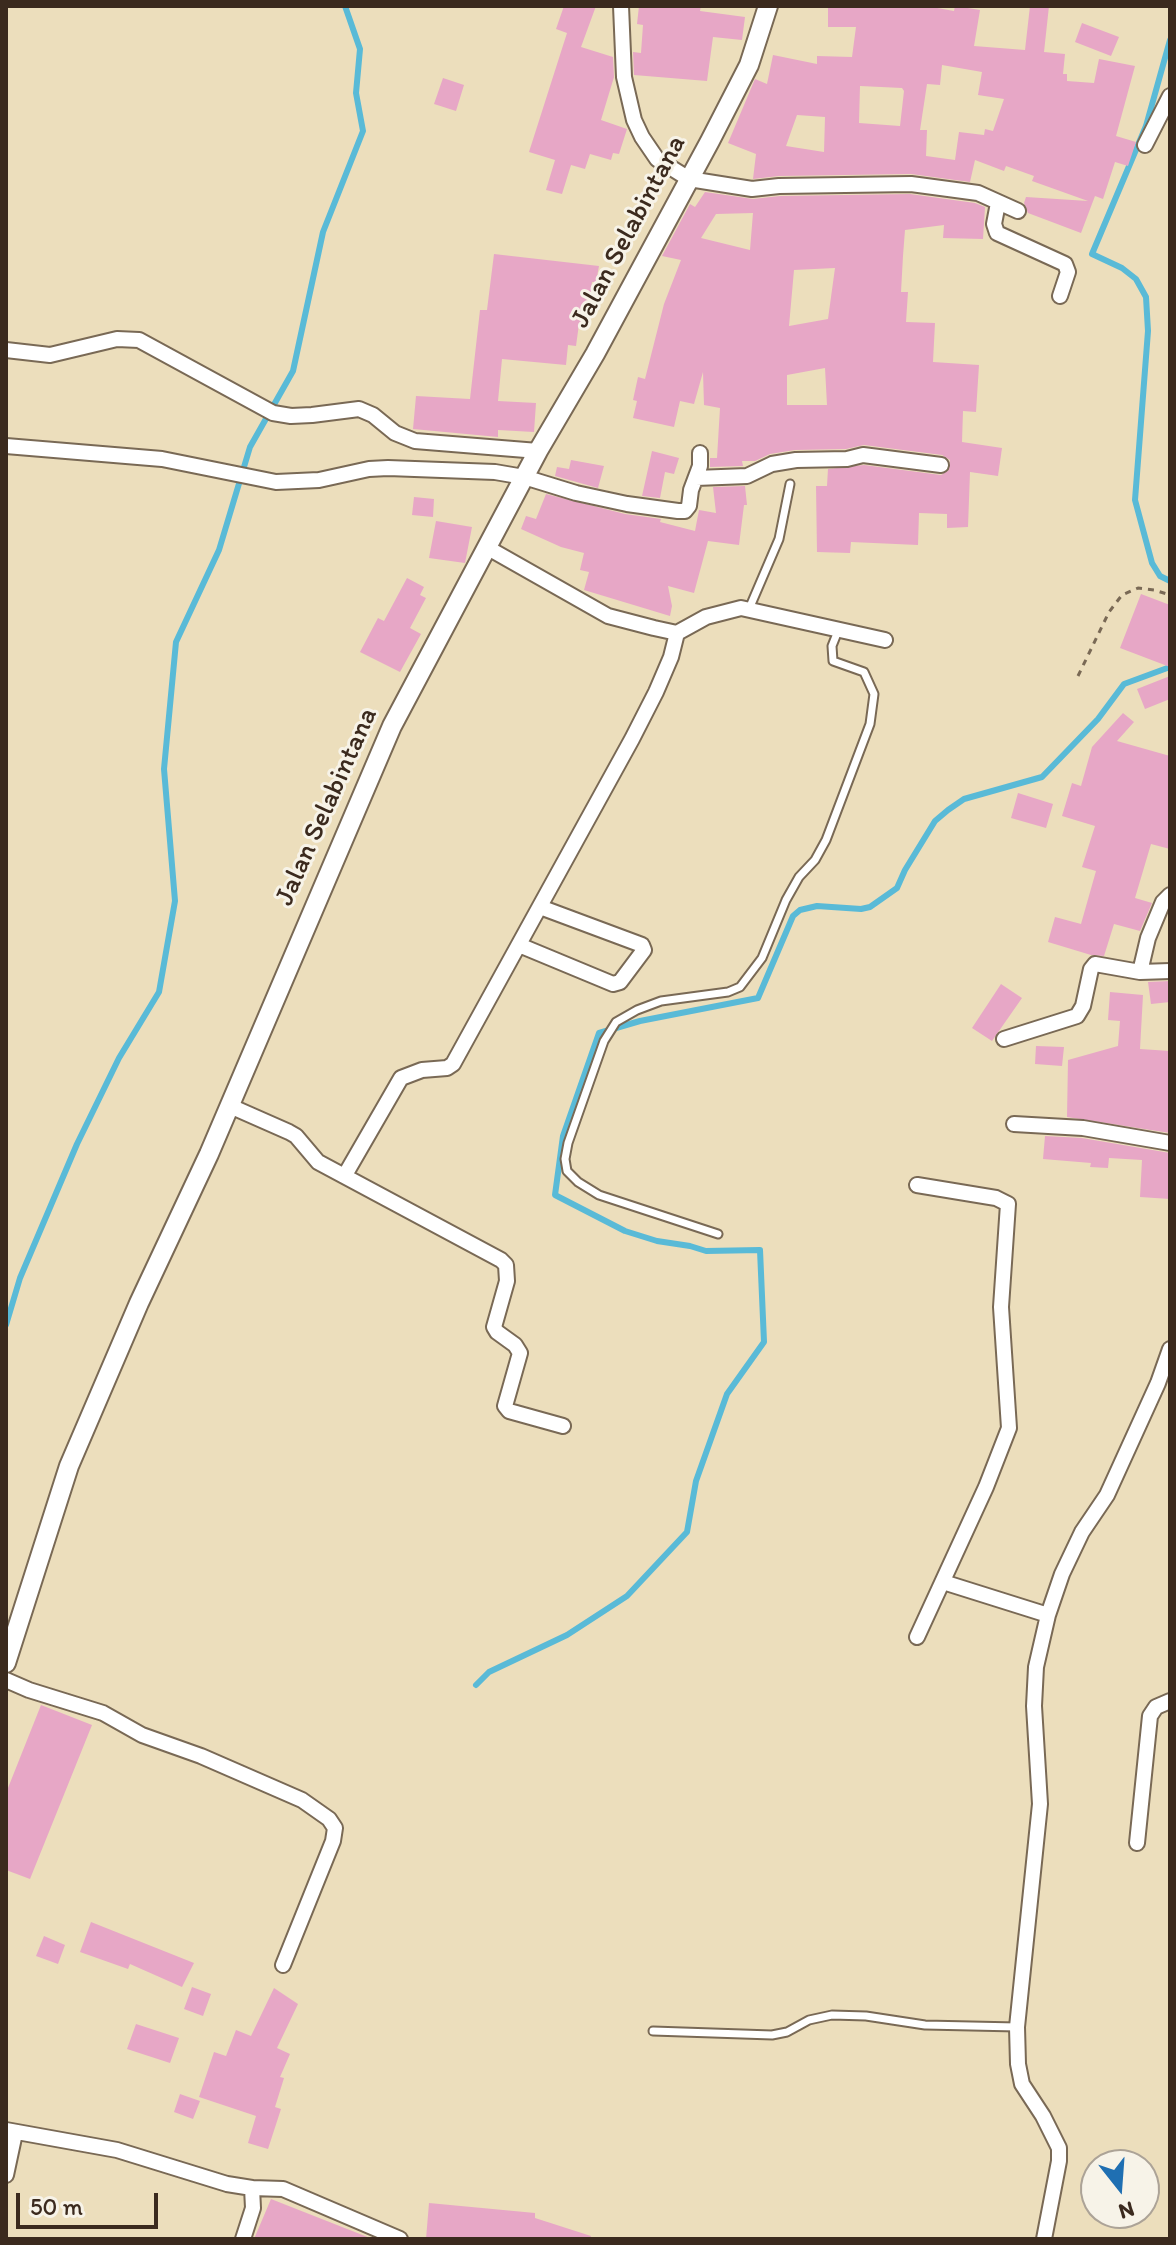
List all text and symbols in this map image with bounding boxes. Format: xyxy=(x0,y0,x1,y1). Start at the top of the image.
street label: Jalan Selabintana xyxy=(564,130,694,334)
street label: Jalan Selabintana xyxy=(268,703,386,911)
north arrow xyxy=(1080,2149,1160,2229)
scale bar xyxy=(20,2177,162,2227)
text: 50 m xyxy=(30,2192,83,2221)
text: N xyxy=(1116,2195,1138,2226)

